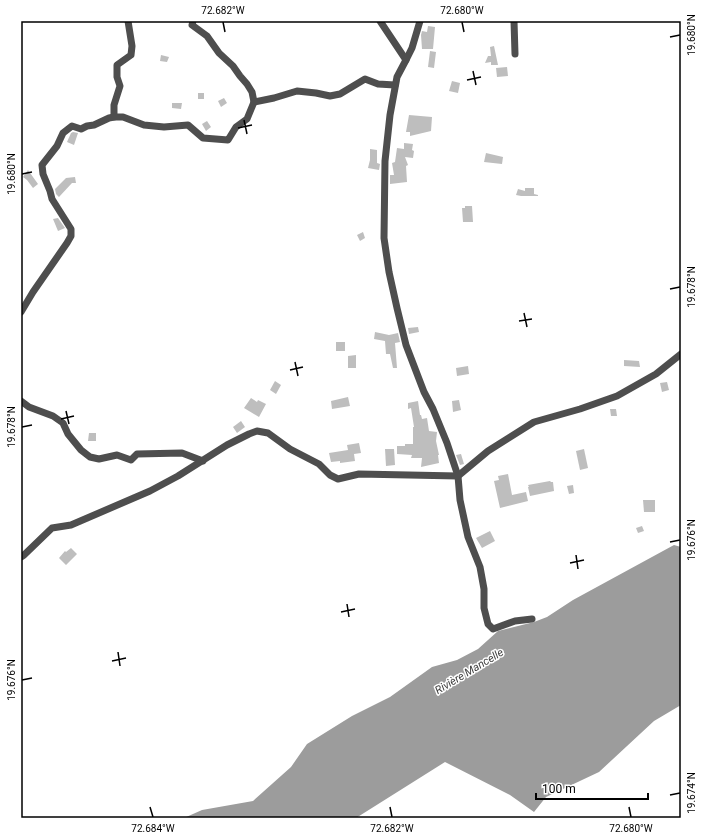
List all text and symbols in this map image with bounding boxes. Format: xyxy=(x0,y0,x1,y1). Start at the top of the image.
text: 72.682°W xyxy=(201,5,245,16)
text: 72.680°W xyxy=(440,5,484,16)
text: 19.680°N xyxy=(686,14,697,56)
text: 19.680°N xyxy=(6,153,17,195)
text: 19.678°N xyxy=(686,266,697,308)
text: 19.678°N xyxy=(6,406,17,448)
text: 19.676°N xyxy=(686,519,697,561)
water label: Rivière Mancelle xyxy=(433,646,506,697)
text: 19.676°N xyxy=(6,659,17,701)
text: 19.674°N xyxy=(686,772,697,814)
scale bar xyxy=(536,775,648,801)
text: 100 m xyxy=(542,782,576,796)
text: 72.684°W xyxy=(131,823,175,834)
text: 72.682°W xyxy=(370,823,414,834)
text: 72.680°W xyxy=(609,823,653,834)

